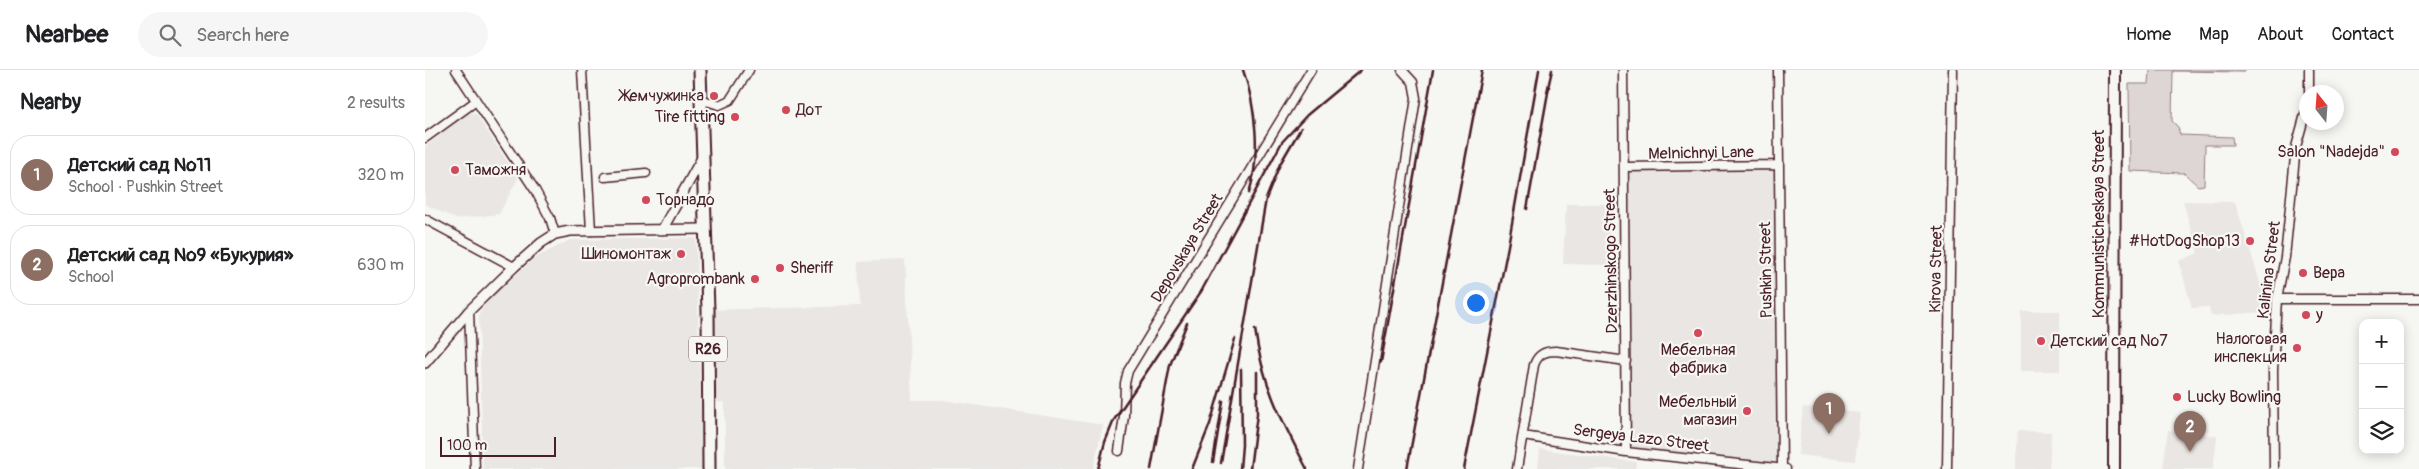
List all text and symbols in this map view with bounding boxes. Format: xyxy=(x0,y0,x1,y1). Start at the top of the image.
search box xyxy=(138,12,488,57)
text: Nearbee xyxy=(25,20,108,49)
icon: search xyxy=(156,21,184,49)
text: Search here xyxy=(196,23,289,47)
text: Home xyxy=(2126,23,2171,46)
text: Map xyxy=(2199,23,2229,46)
text: About xyxy=(2257,23,2303,46)
text: Contact xyxy=(2331,23,2394,46)
north arrow xyxy=(2299,85,2344,130)
place label: Жемчужинка xyxy=(617,86,704,106)
text: Nearby xyxy=(20,89,81,116)
marker: Жемчужинка xyxy=(708,90,720,102)
text: 2 results xyxy=(347,93,405,113)
place label: Дот xyxy=(795,100,822,120)
marker: Дот xyxy=(780,104,792,116)
place label: Tire fitting xyxy=(654,107,725,127)
marker: Tire fitting xyxy=(729,111,741,123)
street label: Kommunisticheskaya Street xyxy=(2089,129,2109,318)
street label: Melnichnyi Lane xyxy=(1648,142,1754,164)
place label: Salon "Nadejda" xyxy=(2277,142,2385,162)
marker: Salon "Nadejda" xyxy=(2389,146,2401,158)
text: Детский сад №11 xyxy=(68,153,211,177)
place label: Таможня xyxy=(465,160,526,180)
marker: Таможня xyxy=(449,164,461,176)
text: 1 xyxy=(34,165,40,185)
text: 320 m xyxy=(358,165,404,185)
text: School · Pushkin Street xyxy=(68,177,223,197)
street label: Dzerzhinskogo Street xyxy=(1600,188,1622,334)
street label: Depovskaya Street xyxy=(1147,189,1228,306)
place label: Торнадо xyxy=(656,190,715,210)
marker: Торнадо xyxy=(640,194,652,206)
street label: Kalinina Street xyxy=(2253,219,2285,320)
street label: Pushkin Street xyxy=(1755,221,1777,319)
street label: Kirova Street xyxy=(1925,224,1947,313)
place label: #HotDogShop13 xyxy=(2129,231,2240,251)
marker: #HotDogShop13 xyxy=(2244,235,2256,247)
text: Детский сад №9 «Букурия» xyxy=(68,243,293,267)
place label: Шиномонтаж xyxy=(581,244,672,264)
marker: Шиномонтаж xyxy=(675,248,687,260)
text: 2 xyxy=(33,255,41,275)
text: 630 m xyxy=(357,255,404,275)
place label: Sheriff xyxy=(790,258,834,278)
marker: Sheriff xyxy=(774,262,786,274)
place label: Вера xyxy=(2313,263,2345,283)
text: School xyxy=(68,267,114,287)
marker: Вера xyxy=(2297,267,2309,279)
place label: Agroprombank xyxy=(647,269,745,289)
marker: Agroprombank xyxy=(749,273,761,285)
your location xyxy=(1463,290,1489,316)
place label: y xyxy=(2315,305,2323,325)
marker: y xyxy=(2300,309,2312,321)
map controls xyxy=(2359,319,2404,454)
button: + xyxy=(2359,319,2404,364)
marker: Мебельная фабрика xyxy=(1692,327,1704,339)
place label: Налоговая инспекция xyxy=(2215,329,2287,367)
place label: Детский сад №7 xyxy=(2050,331,2168,351)
marker: Детский сад №7 xyxy=(2035,335,2047,347)
road number: R26 xyxy=(689,336,727,362)
place label: Мебельная фабрика xyxy=(1660,340,1736,378)
marker: Налоговая инспекция xyxy=(2291,342,2303,354)
button: − xyxy=(2359,364,2404,409)
place label: Lucky Bowling xyxy=(2187,387,2281,407)
marker: Lucky Bowling xyxy=(2171,391,2183,403)
place label: Мебельный магазин xyxy=(1659,392,1737,430)
pin: 1 xyxy=(1813,393,1845,434)
marker: Мебельный магазин xyxy=(1741,405,1753,417)
button: layers xyxy=(2359,409,2404,454)
pin: 2 xyxy=(2174,411,2206,452)
street label: Sergeya Lazo Street xyxy=(1572,420,1711,456)
scale bar xyxy=(440,434,556,457)
text: 100 m xyxy=(447,437,487,454)

